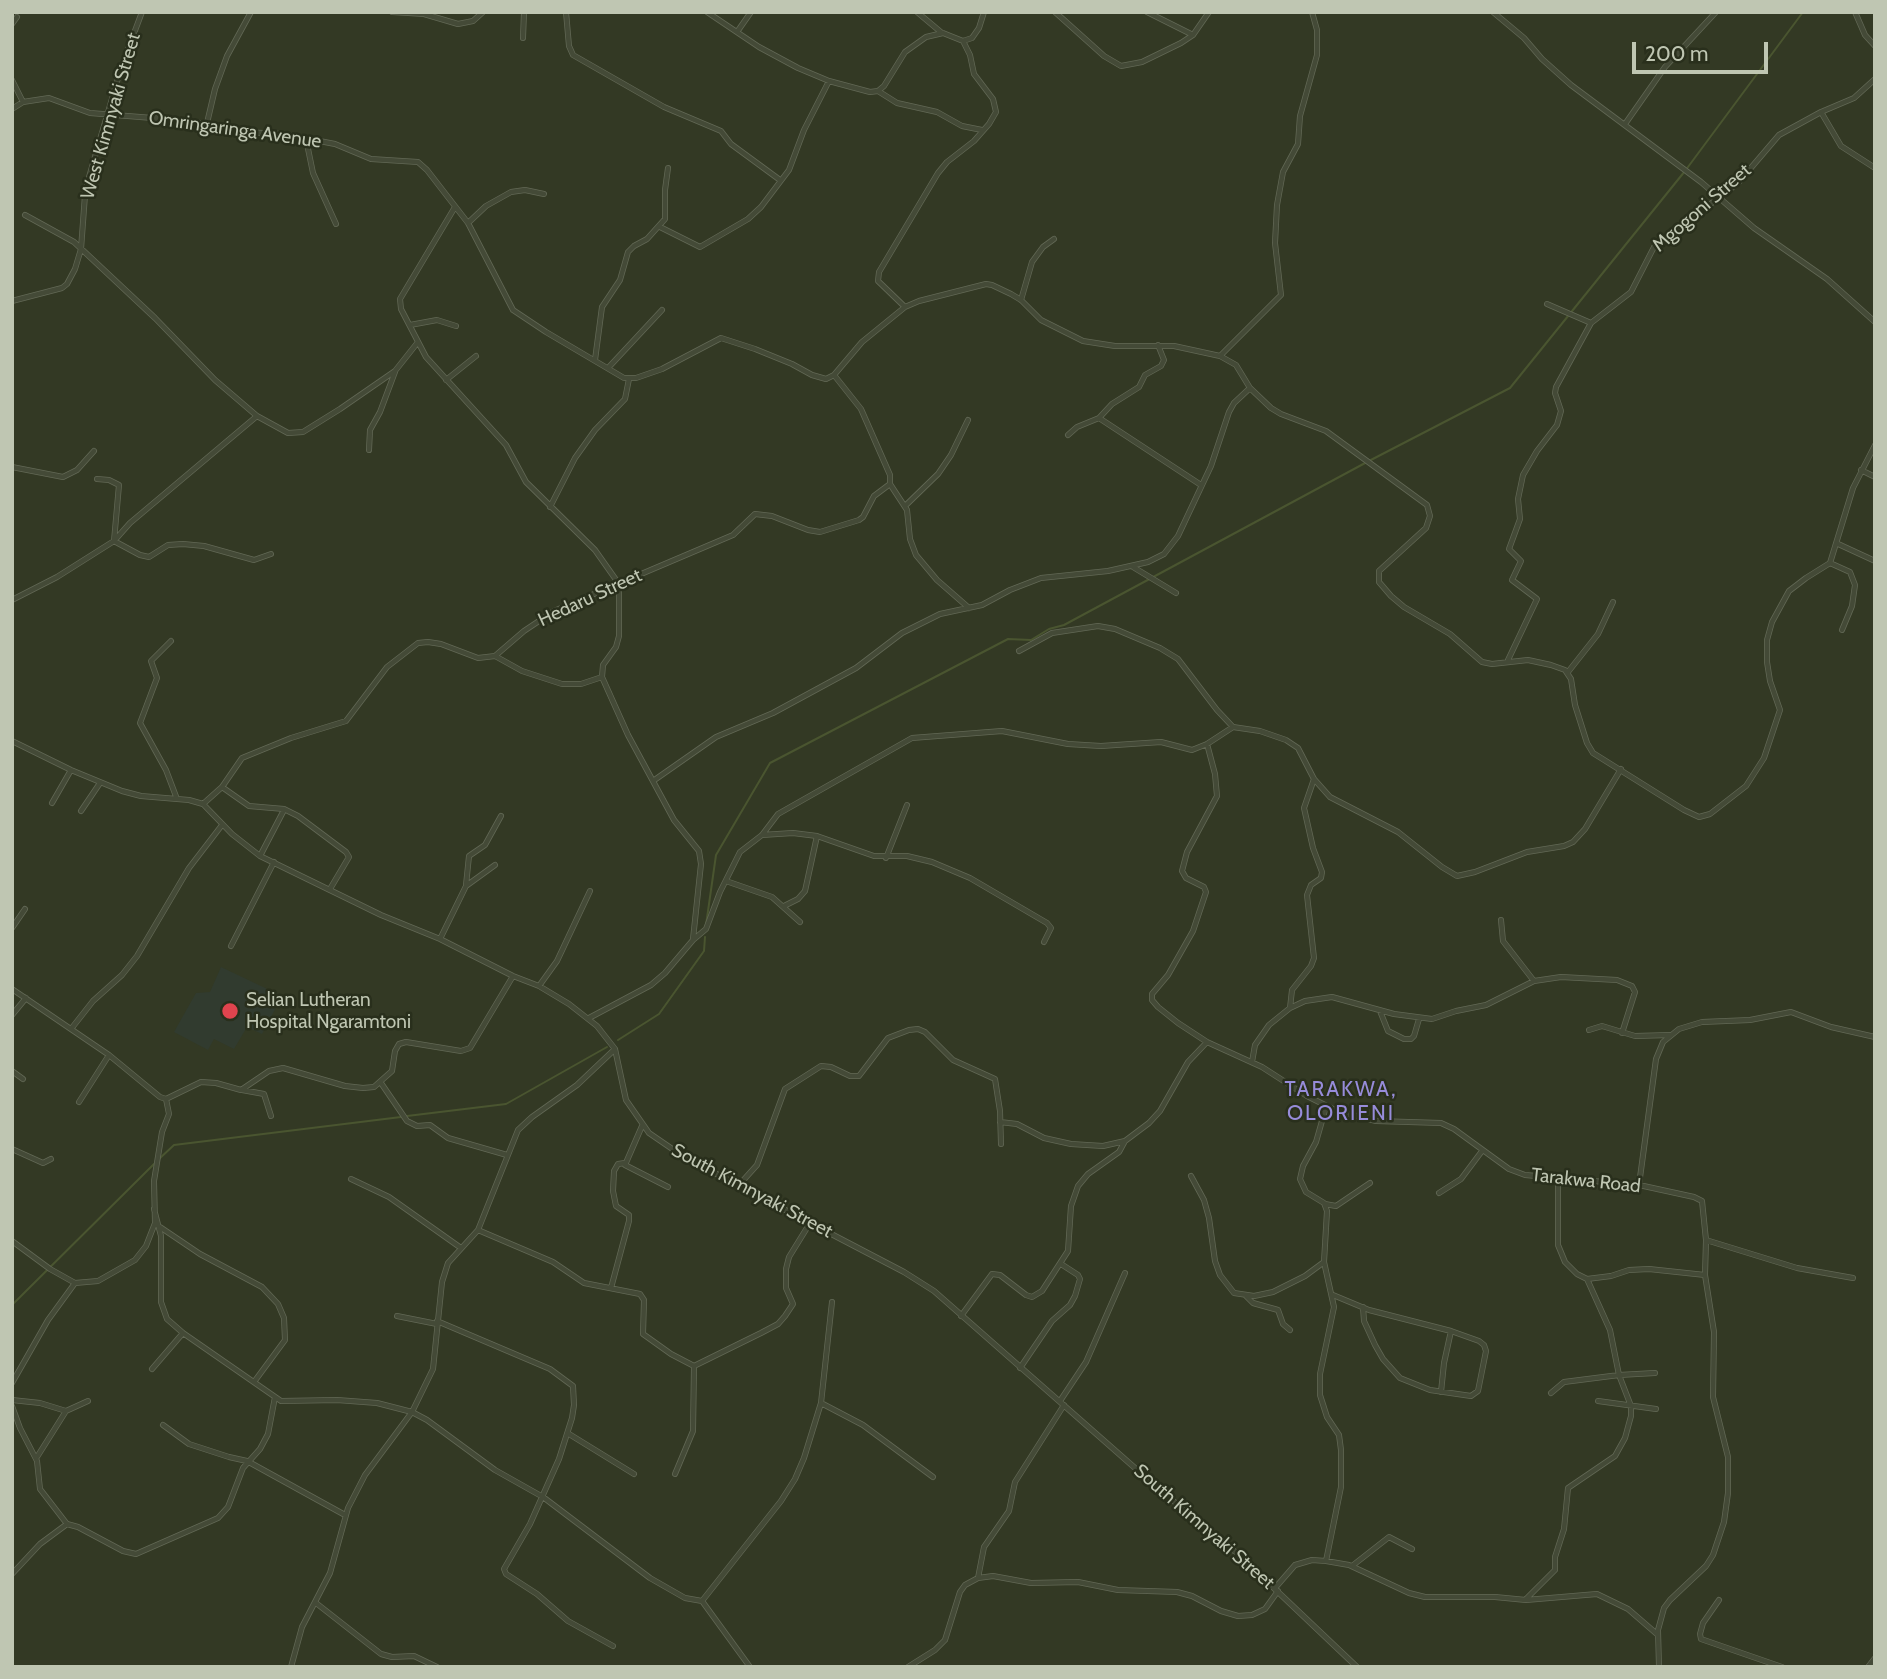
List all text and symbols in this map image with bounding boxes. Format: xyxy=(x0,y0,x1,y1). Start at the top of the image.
scale bar xyxy=(1635,28,1772,72)
street label: West Kimnyaki Street xyxy=(76,30,146,202)
text: 200 m xyxy=(1645,41,1708,66)
street label: Omringaringa Avenue xyxy=(147,107,323,153)
street label: Mgogoni Street xyxy=(1648,159,1756,257)
street label: Hedaru Street xyxy=(535,564,645,632)
place label: Selian Lutheran Hospital Ngaramtoni xyxy=(246,989,411,1033)
marker: Selian Lutheran Hospital Ngaramtoni xyxy=(220,1001,240,1021)
district label: TARAKWA, OLORIENI xyxy=(1285,1077,1397,1127)
street label: South Kimnyaki Street xyxy=(668,1139,836,1243)
street label: Tarakwa Road xyxy=(1530,1164,1642,1198)
street label: South Kimnyaki Street xyxy=(1129,1460,1279,1594)

